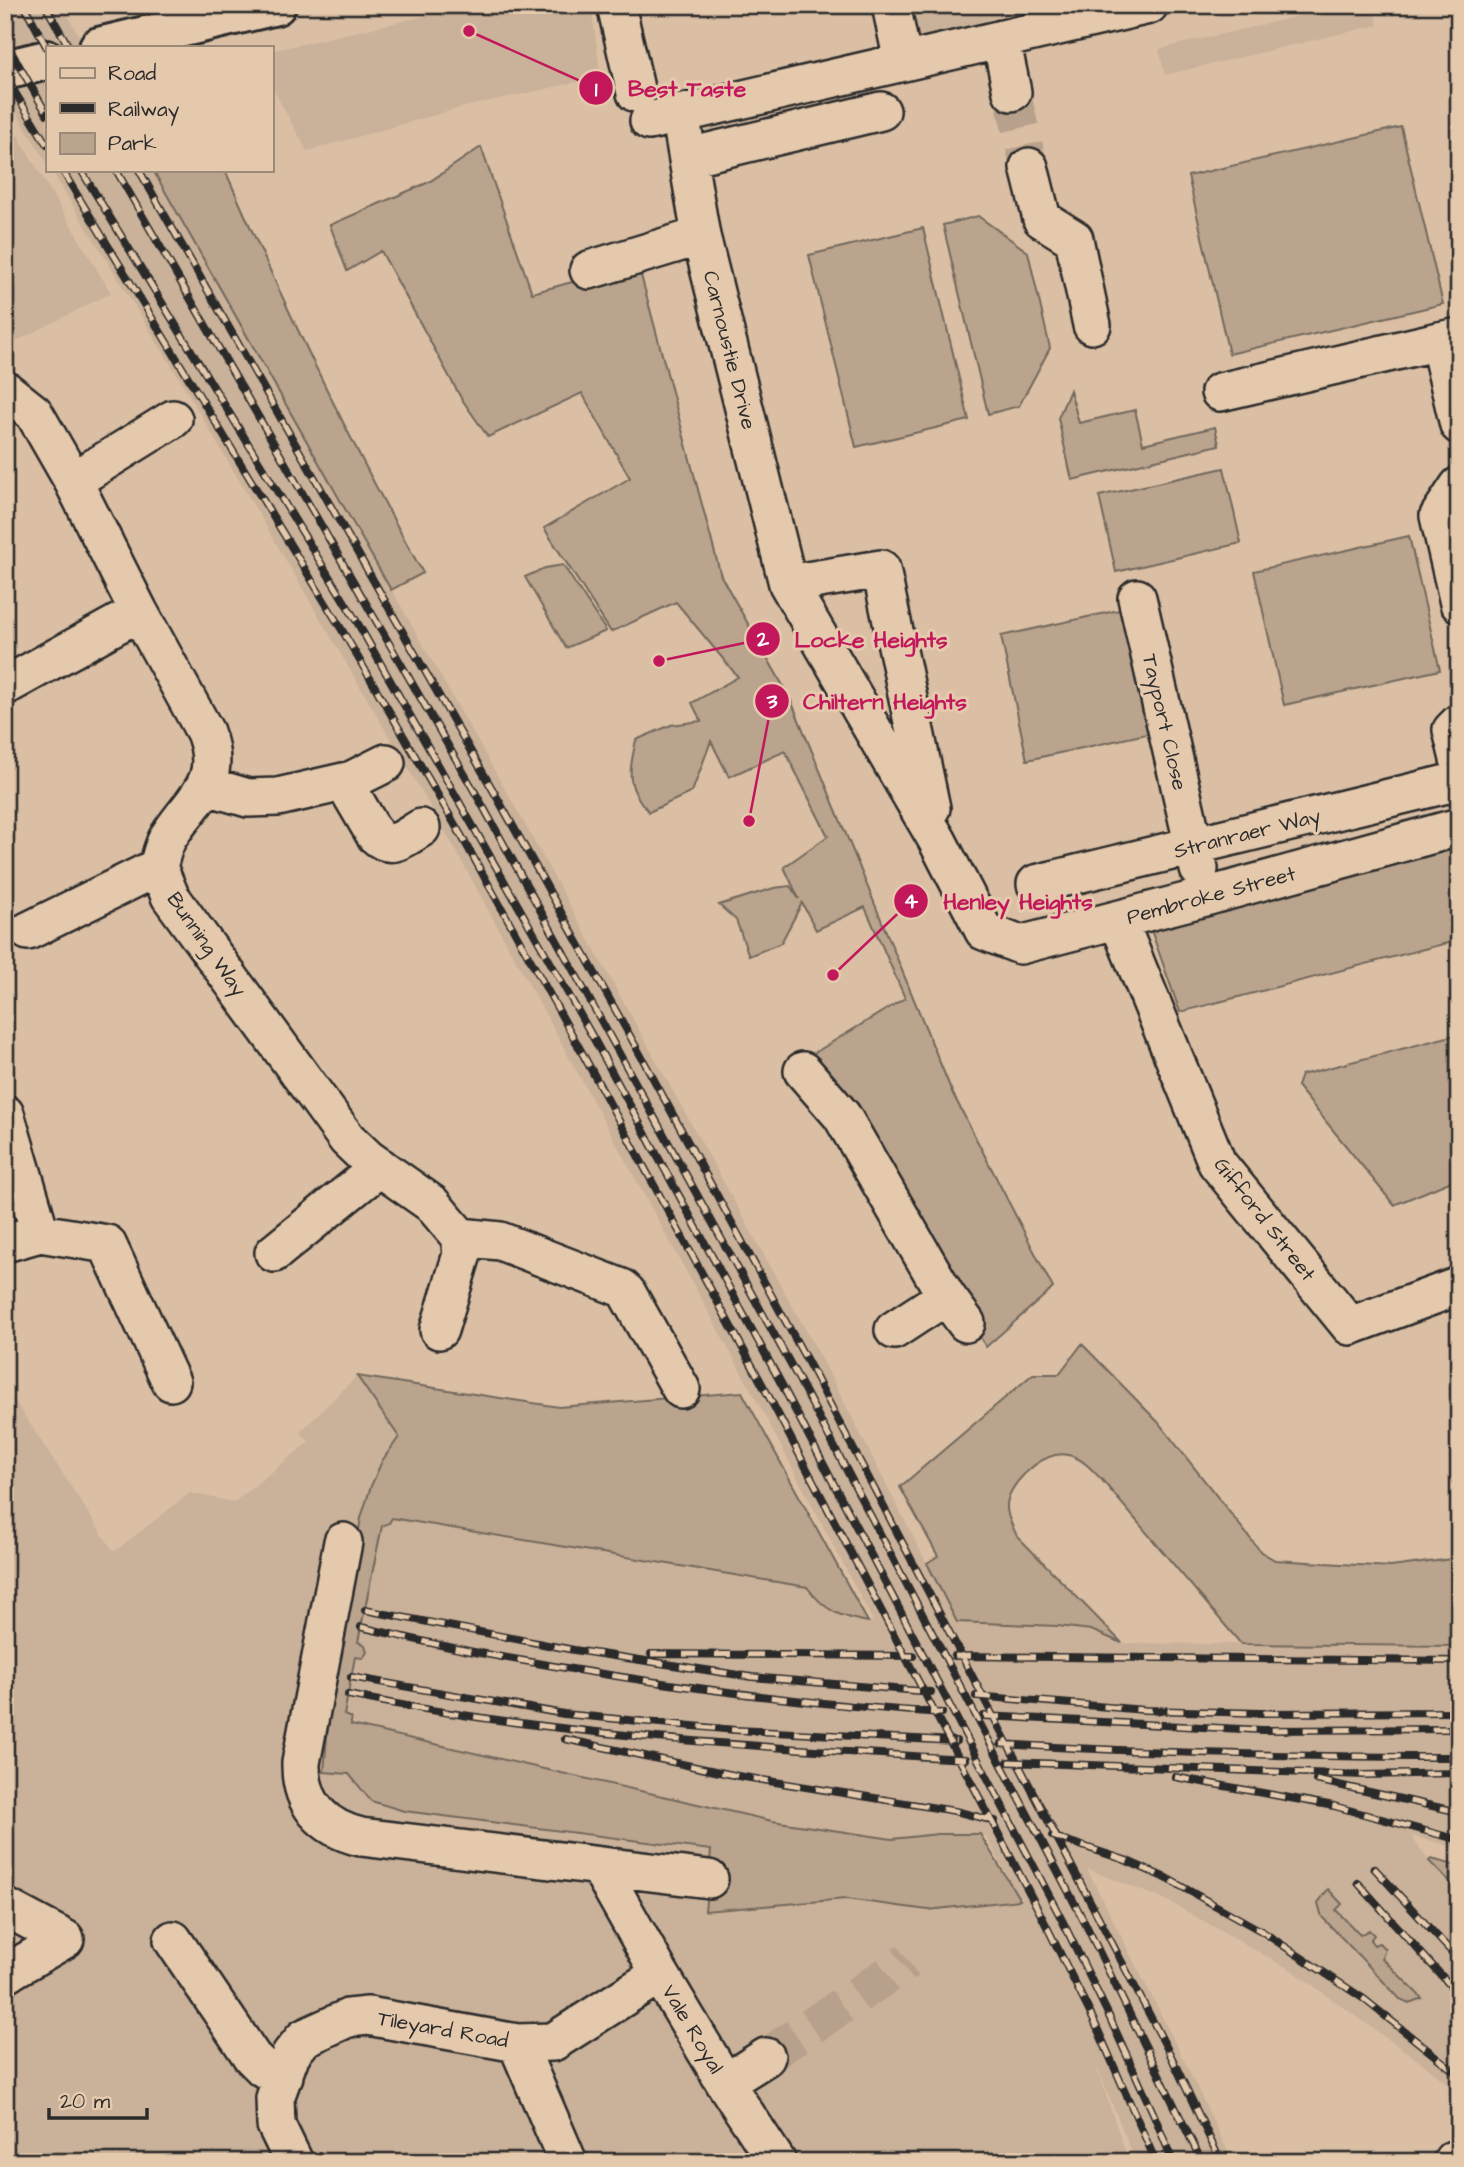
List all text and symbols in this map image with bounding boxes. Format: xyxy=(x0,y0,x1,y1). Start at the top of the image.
legend xyxy=(46,46,273,172)
text: Road xyxy=(108,59,156,88)
callout: Best Taste xyxy=(579,66,760,110)
text: Best Taste xyxy=(628,73,747,105)
text: 1 xyxy=(595,75,598,104)
text: Railway xyxy=(108,95,180,126)
text: Park xyxy=(108,129,157,158)
street label: Carnoustie Drive xyxy=(696,268,763,433)
callout: Locke Heights xyxy=(745,617,961,661)
text: Locke Heights xyxy=(794,624,948,657)
text: 2 xyxy=(756,625,770,654)
street label: Tayport Close xyxy=(1133,651,1194,794)
callout: Chiltern Heights xyxy=(754,679,981,723)
text: Chiltern Heights xyxy=(803,686,967,719)
text: 3 xyxy=(766,687,778,716)
street label: Stranraer Way xyxy=(1171,801,1325,868)
street label: Pembroke Street xyxy=(1123,859,1299,932)
callout: Henley Heights xyxy=(894,879,1106,923)
street label: Bunning Way xyxy=(158,886,254,1004)
text: Henley Heights xyxy=(943,886,1093,920)
text: 4 xyxy=(904,887,919,916)
street label: Gifford Street xyxy=(1207,1151,1323,1288)
street label: Vale Royal xyxy=(653,1979,731,2080)
street label: Tileyard Road xyxy=(375,2004,511,2057)
scale bar xyxy=(49,2076,147,2120)
text: 20 m xyxy=(60,2087,111,2116)

